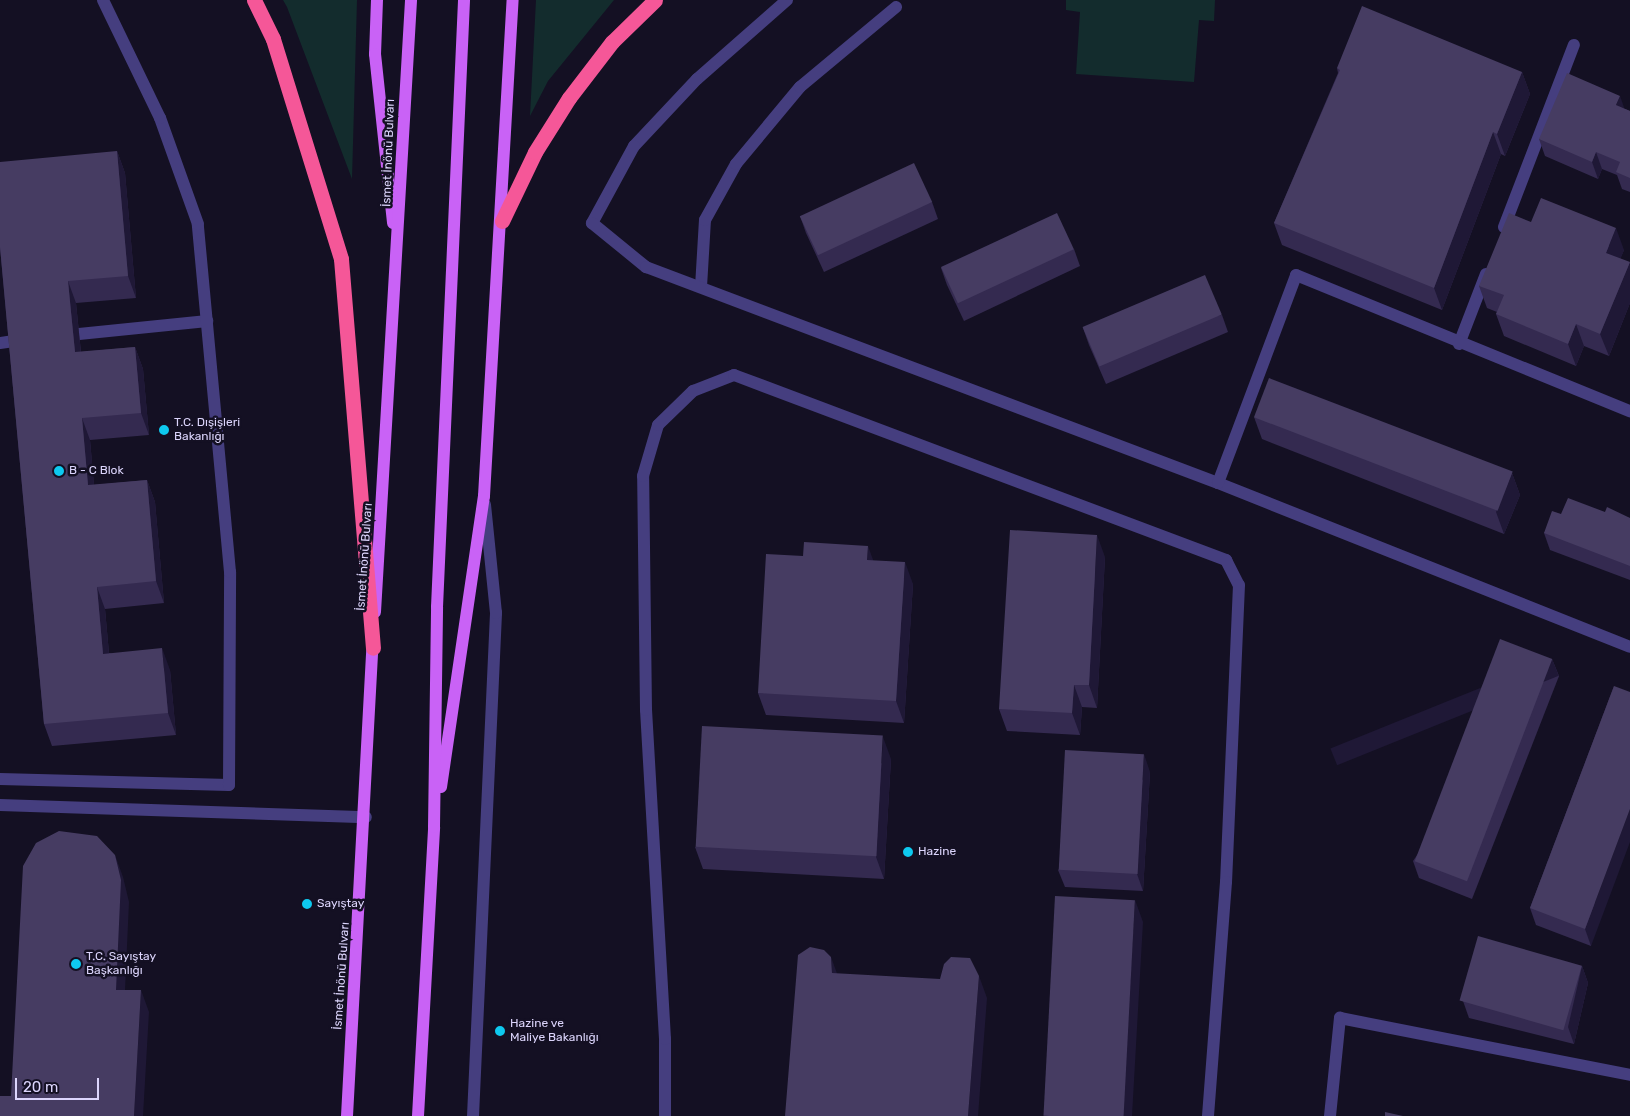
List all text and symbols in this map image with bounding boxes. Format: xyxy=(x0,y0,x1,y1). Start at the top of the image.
street label: İsmet İnönü Bulvarı xyxy=(380,99,398,207)
place label: T.C. Dışişleri Bakanlığı xyxy=(174,416,240,444)
marker: T.C. Dışişleri Bakanlığı xyxy=(158,424,170,436)
place label: B - C Blok xyxy=(69,464,124,478)
marker: B - C Blok xyxy=(53,465,65,477)
street label: İsmet İnönü Bulvarı xyxy=(354,503,376,611)
place label: Hazine xyxy=(918,845,956,859)
marker: Hazine xyxy=(902,846,914,858)
place label: Sayıştay xyxy=(317,897,364,911)
marker: Sayıştay xyxy=(301,898,313,910)
street label: İsmet İnönü Bulvarı xyxy=(331,922,353,1030)
place label: T.C. Sayıştay Başkanlığı xyxy=(86,950,156,978)
marker: T.C. Sayıştay Başkanlığı xyxy=(70,958,82,970)
place label: Hazine ve Maliye Bakanlığı xyxy=(510,1017,599,1045)
marker: Hazine ve Maliye Bakanlığı xyxy=(494,1025,506,1037)
scale bar xyxy=(18,1068,101,1100)
text: 20 m xyxy=(23,1078,58,1096)

